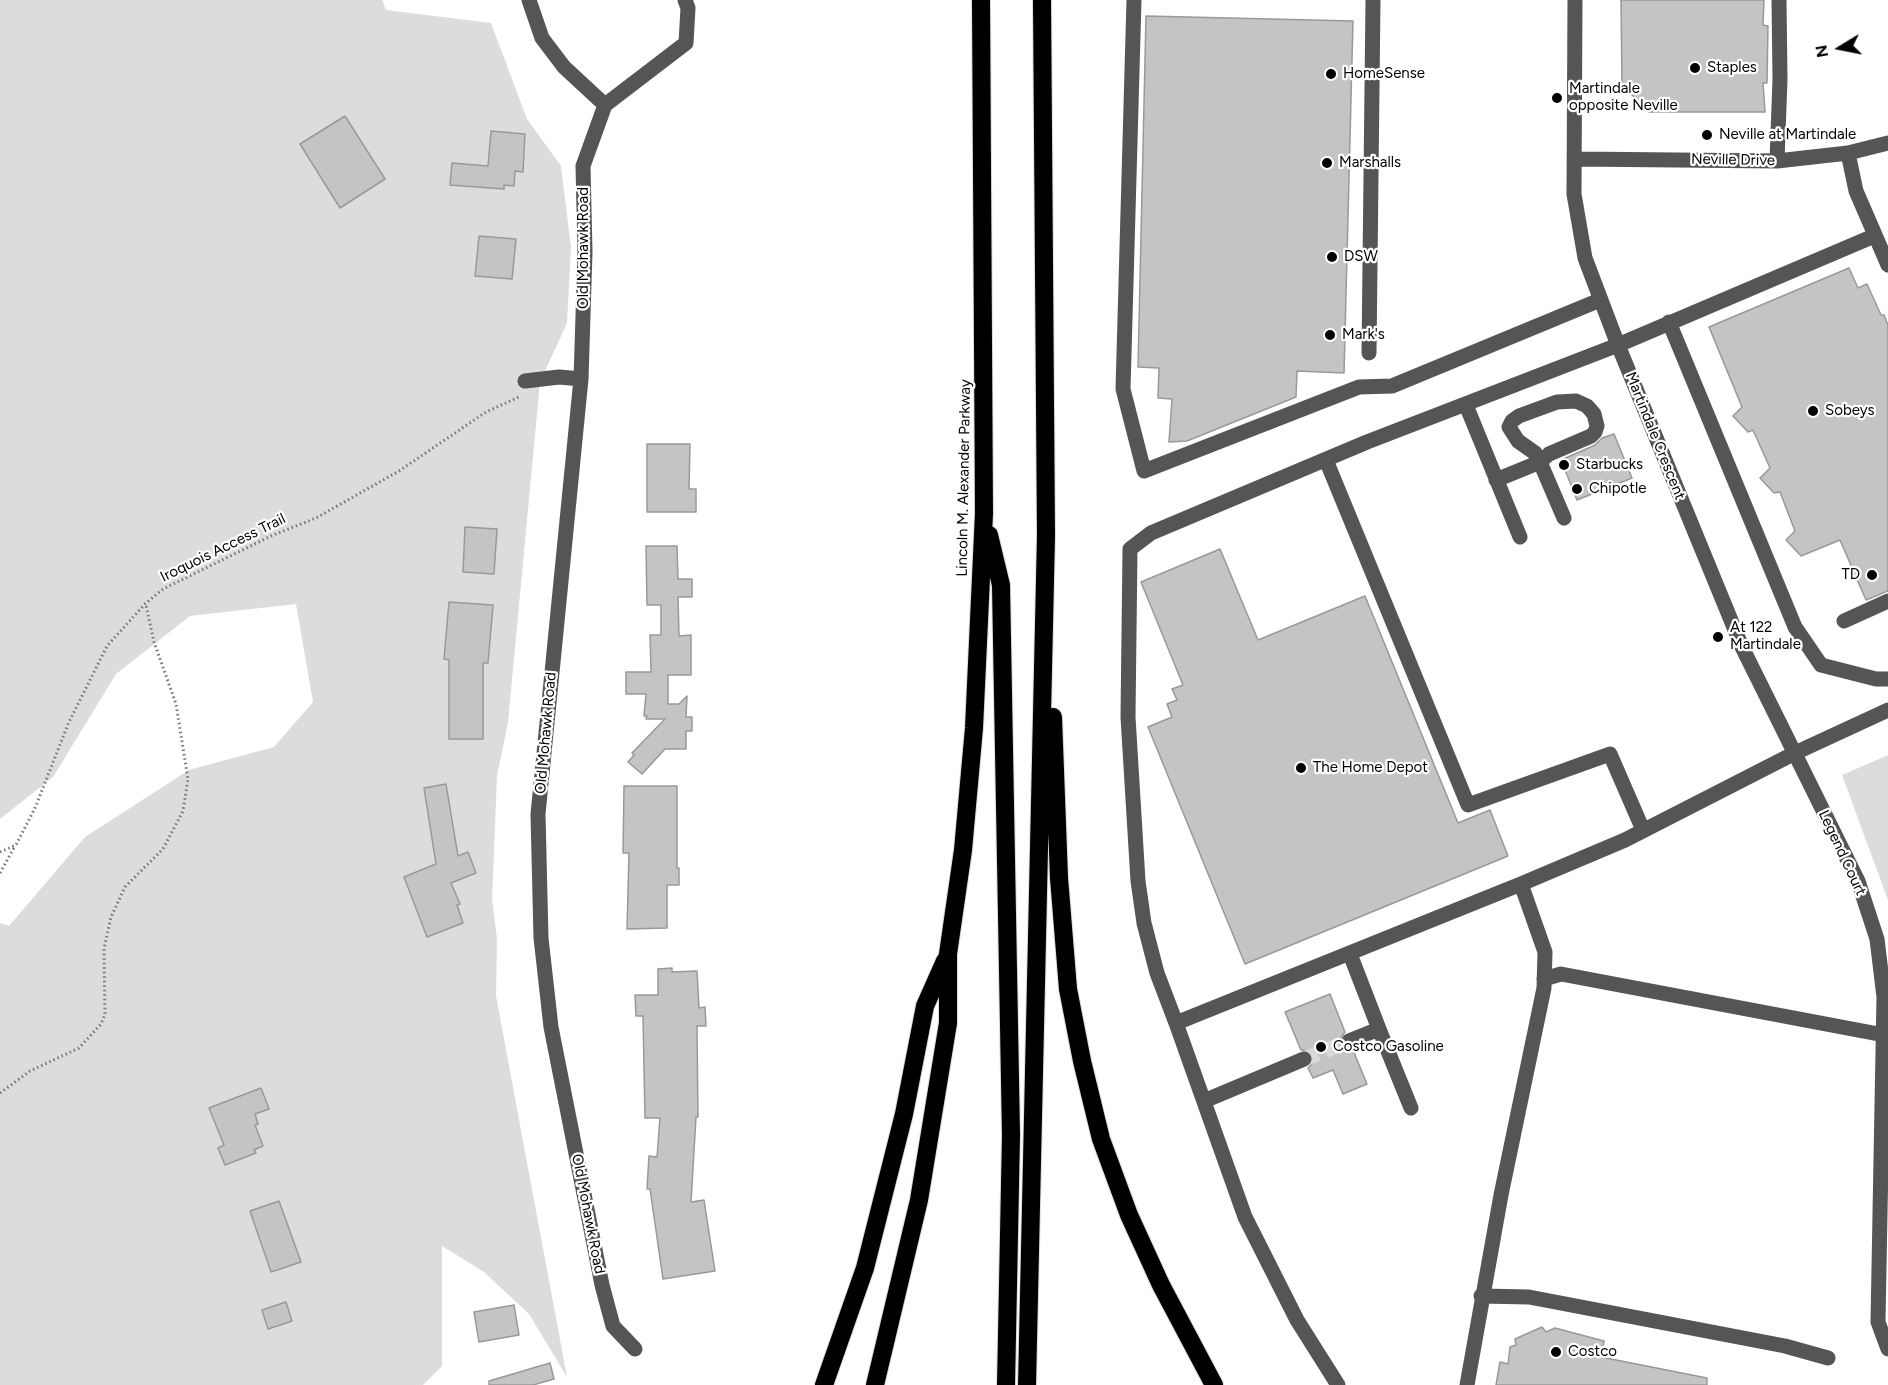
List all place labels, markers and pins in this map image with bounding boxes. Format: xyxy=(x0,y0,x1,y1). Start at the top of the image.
place label: Staples xyxy=(1707,59,1757,77)
marker: Staples xyxy=(1688,61,1702,75)
place label: HomeSense xyxy=(1343,65,1425,83)
marker: HomeSense xyxy=(1324,67,1338,81)
place label: Martindale opposite Neville xyxy=(1569,80,1678,115)
marker: Martindale opposite Neville xyxy=(1550,91,1564,105)
place label: Neville at Martindale xyxy=(1719,126,1856,144)
marker: Neville at Martindale xyxy=(1700,128,1714,142)
place label: Marshalls xyxy=(1339,154,1401,172)
marker: Marshalls xyxy=(1320,156,1334,170)
place label: DSW xyxy=(1344,248,1378,266)
marker: DSW xyxy=(1325,250,1339,264)
place label: Mark's xyxy=(1342,326,1385,344)
marker: Mark's xyxy=(1323,328,1337,342)
place label: Sobeys xyxy=(1825,402,1875,420)
marker: Sobeys xyxy=(1806,404,1820,418)
place label: Starbucks xyxy=(1576,456,1643,474)
marker: Starbucks xyxy=(1557,458,1571,472)
place label: Chipotle xyxy=(1589,480,1646,498)
marker: Chipotle xyxy=(1570,482,1584,496)
place label: TD xyxy=(1841,566,1860,584)
marker: TD xyxy=(1865,568,1879,582)
place label: At 122 Martindale xyxy=(1730,619,1801,654)
marker: At 122 Martindale xyxy=(1711,630,1725,644)
place label: The Home Depot xyxy=(1313,759,1428,777)
marker: The Home Depot xyxy=(1294,761,1308,775)
place label: Costco Gasoline xyxy=(1333,1038,1444,1056)
marker: Costco Gasoline xyxy=(1314,1040,1328,1054)
place label: Costco xyxy=(1568,1343,1617,1361)
marker: Costco xyxy=(1549,1345,1563,1359)

